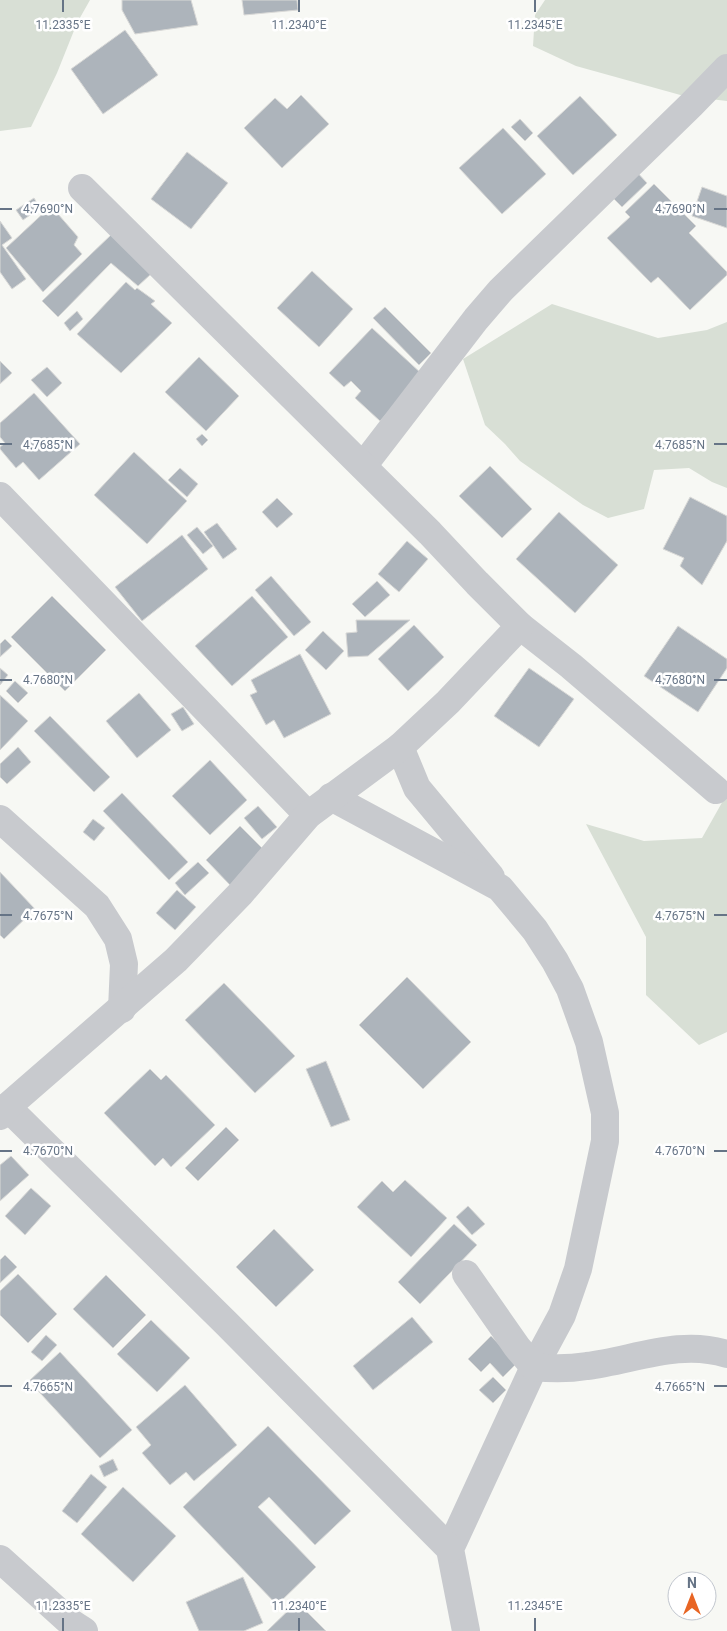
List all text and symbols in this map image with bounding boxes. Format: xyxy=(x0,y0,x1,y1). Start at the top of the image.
text: 11.2335°E xyxy=(36,18,91,32)
text: 11.2340°E xyxy=(272,18,327,32)
text: 11.2345°E xyxy=(508,18,563,32)
text: 4.7690°N xyxy=(23,202,73,216)
text: 4.7690°N xyxy=(655,202,705,216)
text: 4.7685°N xyxy=(23,438,73,452)
text: 4.7685°N xyxy=(655,438,705,452)
text: 4.7680°N xyxy=(23,673,73,687)
text: 4.7680°N xyxy=(655,673,705,687)
text: 4.7675°N xyxy=(23,909,73,923)
text: 4.7675°N xyxy=(655,909,705,923)
text: 4.7670°N xyxy=(23,1144,73,1158)
text: 4.7670°N xyxy=(655,1144,705,1158)
text: 4.7665°N xyxy=(23,1380,73,1394)
text: 4.7665°N xyxy=(655,1380,705,1394)
north arrow xyxy=(667,1571,717,1621)
text: N xyxy=(687,1575,697,1591)
text: 11.2335°E xyxy=(36,1599,91,1613)
text: 11.2340°E xyxy=(272,1599,327,1613)
text: 11.2345°E xyxy=(508,1599,563,1613)

